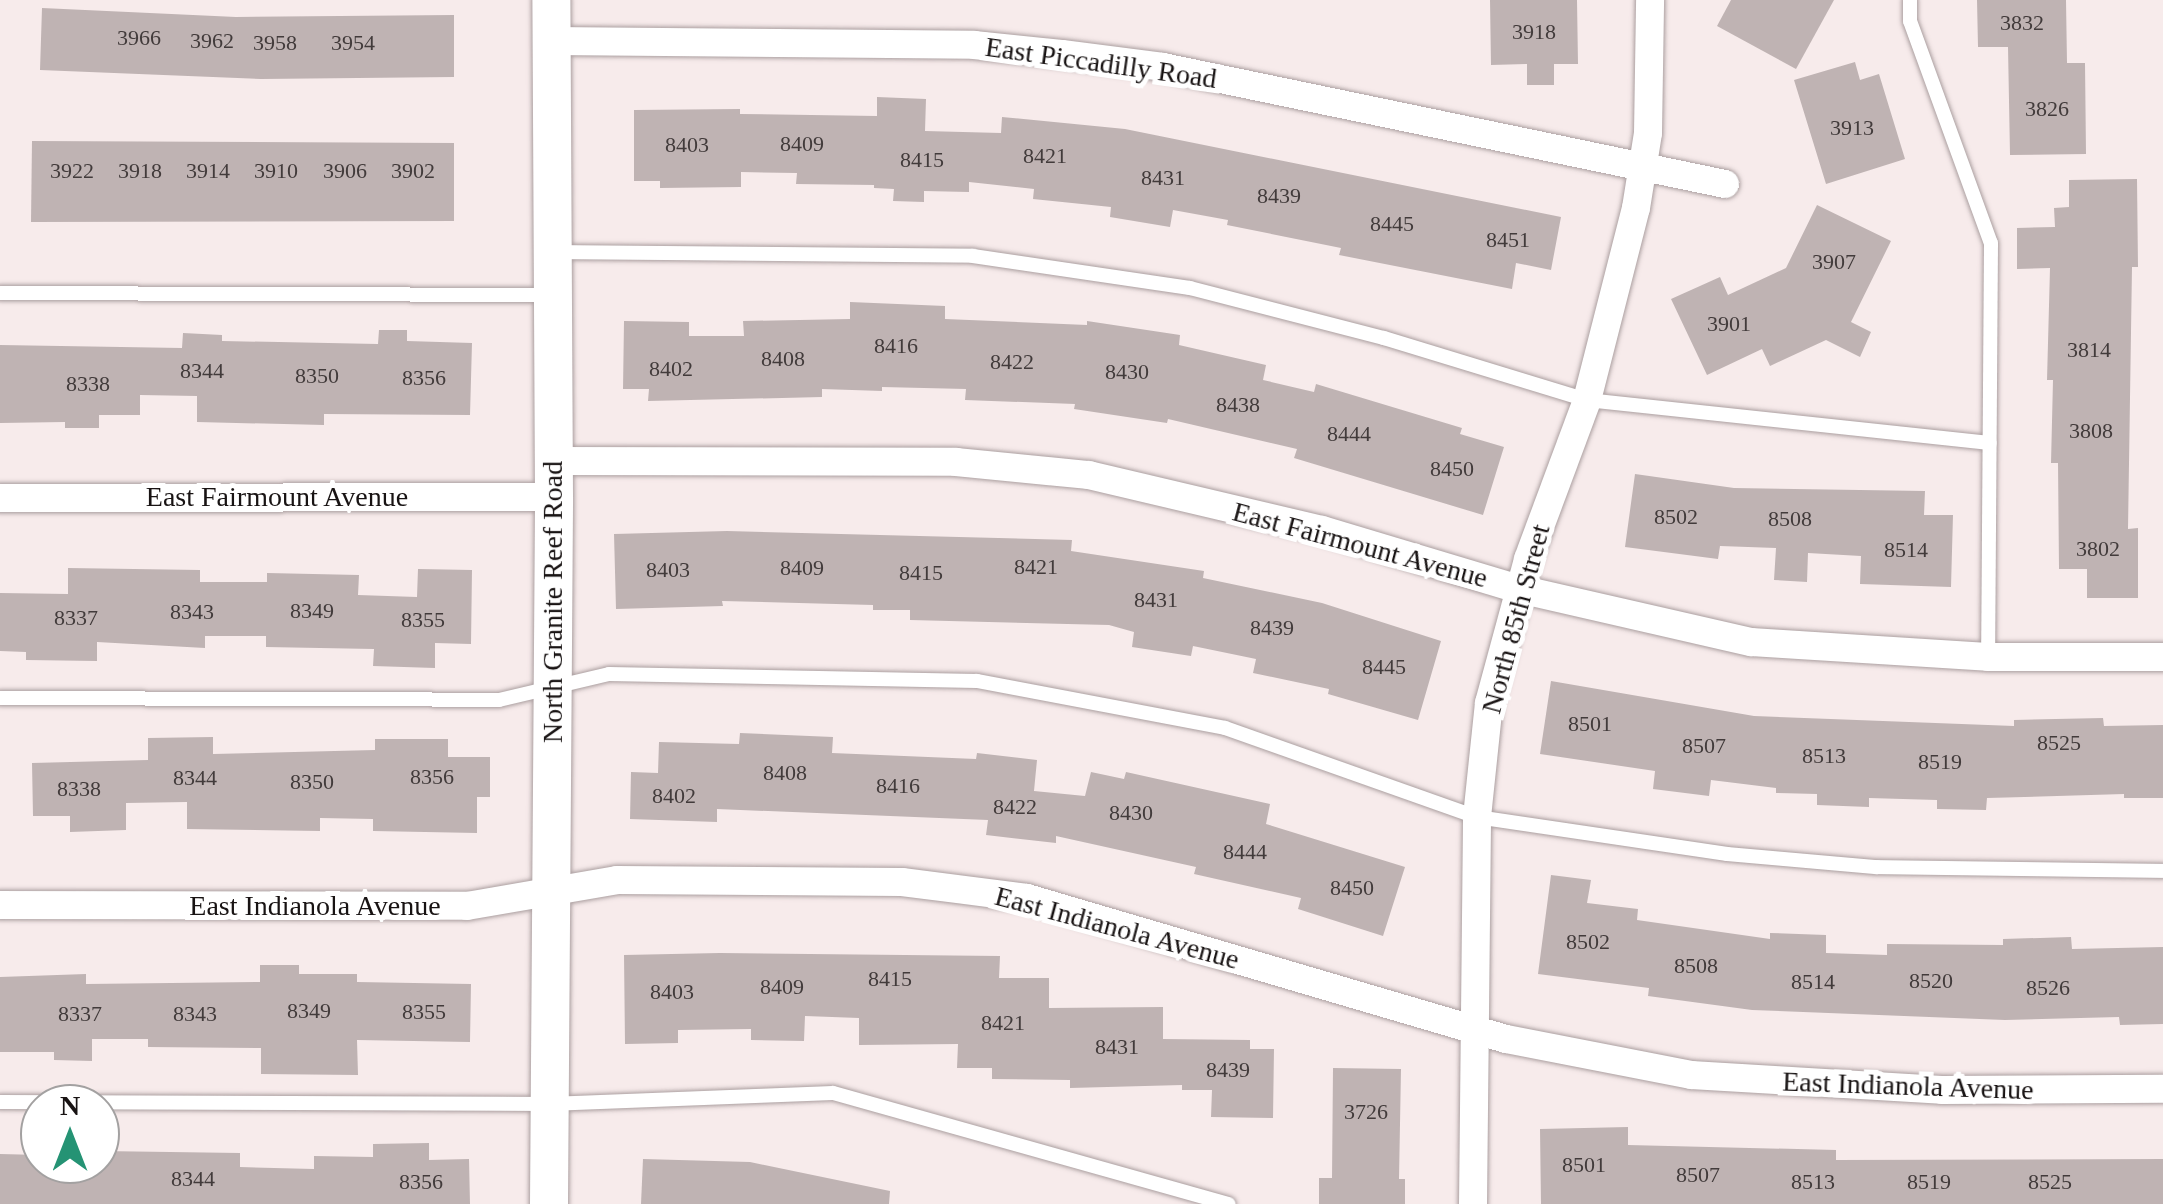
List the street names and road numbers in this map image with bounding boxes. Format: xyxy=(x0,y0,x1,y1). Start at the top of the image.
street label: East Piccadilly Road xyxy=(983,30,1219,96)
street label: North Granite Reef Road xyxy=(536,461,570,743)
street label: East Fairmount Avenue xyxy=(145,480,409,514)
street label: East Fairmount Avenue xyxy=(1228,495,1492,595)
street label: North 85th Street xyxy=(1475,521,1557,717)
street label: East Indianola Avenue xyxy=(990,879,1244,977)
street label: East Indianola Avenue xyxy=(189,889,441,923)
street label: East Indianola Avenue xyxy=(1781,1065,2035,1107)

